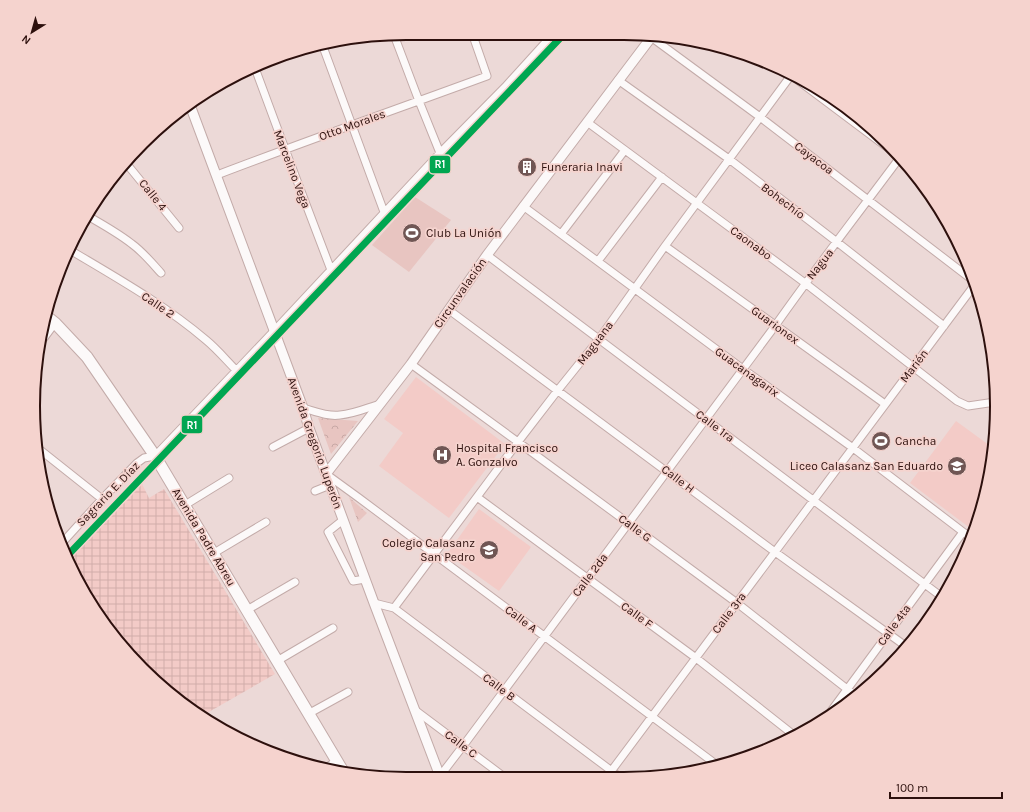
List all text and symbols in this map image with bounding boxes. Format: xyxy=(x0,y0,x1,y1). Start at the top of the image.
north arrow xyxy=(12,12,52,52)
text: N xyxy=(19,32,33,47)
street label: Otto Morales xyxy=(317,107,387,143)
street label: Marcelino Vega xyxy=(271,128,313,210)
street label: Cayacoa xyxy=(792,139,836,177)
line badge: R1 xyxy=(429,155,451,174)
building icon: Funeraria Inavi xyxy=(516,156,538,178)
text: R1 xyxy=(434,158,446,171)
place label: Funeraria Inavi xyxy=(541,160,623,174)
street label: Calle 4 xyxy=(136,176,170,214)
street label: Bohechío xyxy=(758,180,808,222)
sports icon: Club La Unión xyxy=(401,222,423,244)
street label: Caonabo xyxy=(727,223,775,263)
place label: Club La Unión xyxy=(426,226,501,240)
street label: Nagua xyxy=(804,246,836,282)
street label: Circunvalación xyxy=(431,255,489,331)
street label: Calle 2 xyxy=(139,289,177,321)
street label: Guarionex xyxy=(748,303,802,347)
street label: Maguana xyxy=(574,318,616,368)
street label: Guacanagarix xyxy=(712,344,782,400)
street label: Marién xyxy=(897,347,931,385)
street label: Avenida Gregorio Luperón xyxy=(285,375,345,511)
street label: Calle 1ra xyxy=(693,407,737,445)
line badge: R1 xyxy=(181,415,203,434)
text: R1 xyxy=(186,419,198,432)
sports icon: Cancha xyxy=(870,430,892,452)
place label: Cancha xyxy=(895,434,936,448)
place label: Hospital Francisco A. Gonzalvo xyxy=(456,441,558,469)
hospital icon: Hospital Francisco A. Gonzalvo xyxy=(431,444,453,466)
school or university icon: Liceo Calasanz San Eduardo xyxy=(946,455,968,477)
street label: Sagrario E. Díaz xyxy=(74,459,143,529)
place label: Liceo Calasanz San Eduardo xyxy=(790,459,943,473)
street label: Calle H xyxy=(659,462,697,496)
street label: Avenida Padre Abreu xyxy=(169,486,239,588)
street label: Calle G xyxy=(616,511,654,545)
place label: Colegio Calasanz San Pedro xyxy=(382,536,475,564)
school or university icon: Colegio Calasanz San Pedro xyxy=(478,539,500,561)
street label: Calle 2da xyxy=(569,551,611,599)
street label: Calle 3ra xyxy=(709,590,749,636)
street label: Calle F xyxy=(618,599,656,631)
street label: Calle A xyxy=(502,602,540,636)
street label: Calle 4ta xyxy=(874,602,914,648)
street label: Calle B xyxy=(480,670,518,704)
street label: Calle C xyxy=(442,727,480,761)
scale bar xyxy=(890,774,1002,800)
text: 100 m xyxy=(896,781,928,795)

